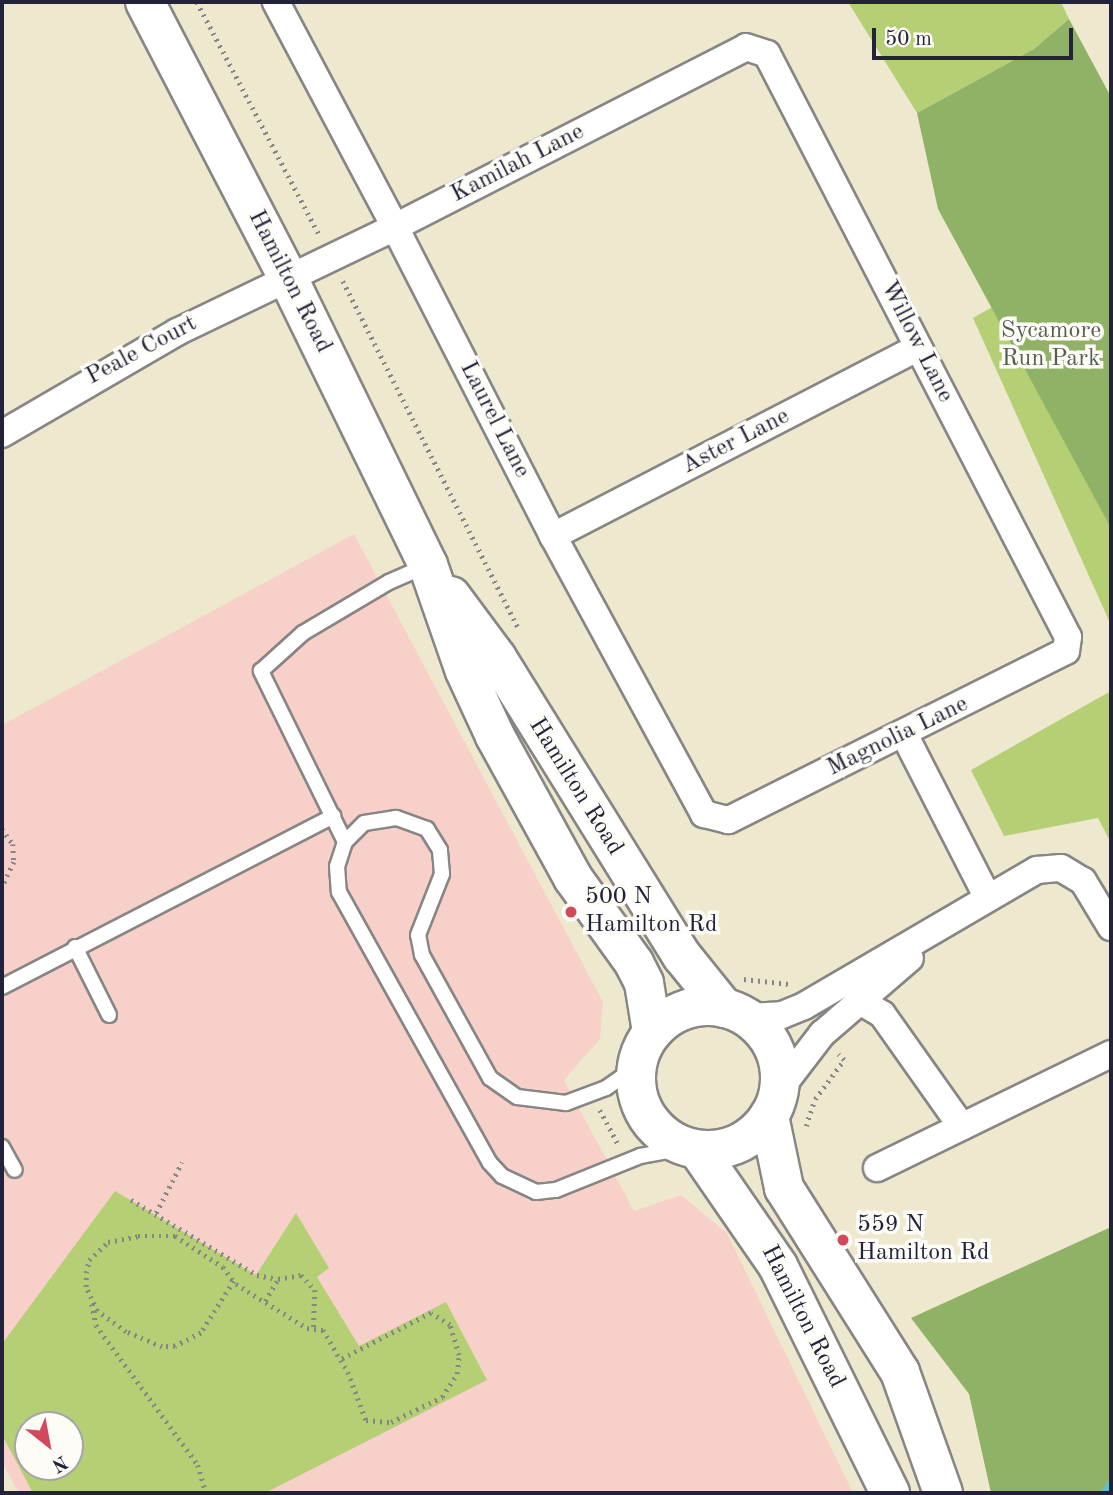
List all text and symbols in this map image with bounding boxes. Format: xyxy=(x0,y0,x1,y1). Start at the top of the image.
scale bar xyxy=(875,14,1076,58)
text: 50 m xyxy=(885,29,932,50)
street label: Kamilah Lane xyxy=(447,118,589,210)
street label: Hamilton Road xyxy=(241,206,337,358)
street label: Willow Lane xyxy=(873,276,959,408)
street label: Peale Court xyxy=(82,310,202,392)
park label: Sycamore Run Park xyxy=(1001,318,1101,374)
street label: Laurel Lane xyxy=(452,357,536,483)
street label: Aster Lane xyxy=(677,403,795,481)
street label: Magnolia Lane xyxy=(823,690,973,784)
street label: Hamilton Road xyxy=(521,713,629,861)
place label: 500 N Hamilton Rd xyxy=(585,884,717,940)
marker: 500 N Hamilton Rd xyxy=(563,904,579,920)
place label: 559 N Hamilton Rd xyxy=(857,1212,989,1268)
marker: 559 N Hamilton Rd xyxy=(835,1232,851,1248)
street label: Hamilton Road xyxy=(754,1241,850,1393)
north arrow xyxy=(14,1411,84,1481)
text: N xyxy=(48,1451,70,1475)

